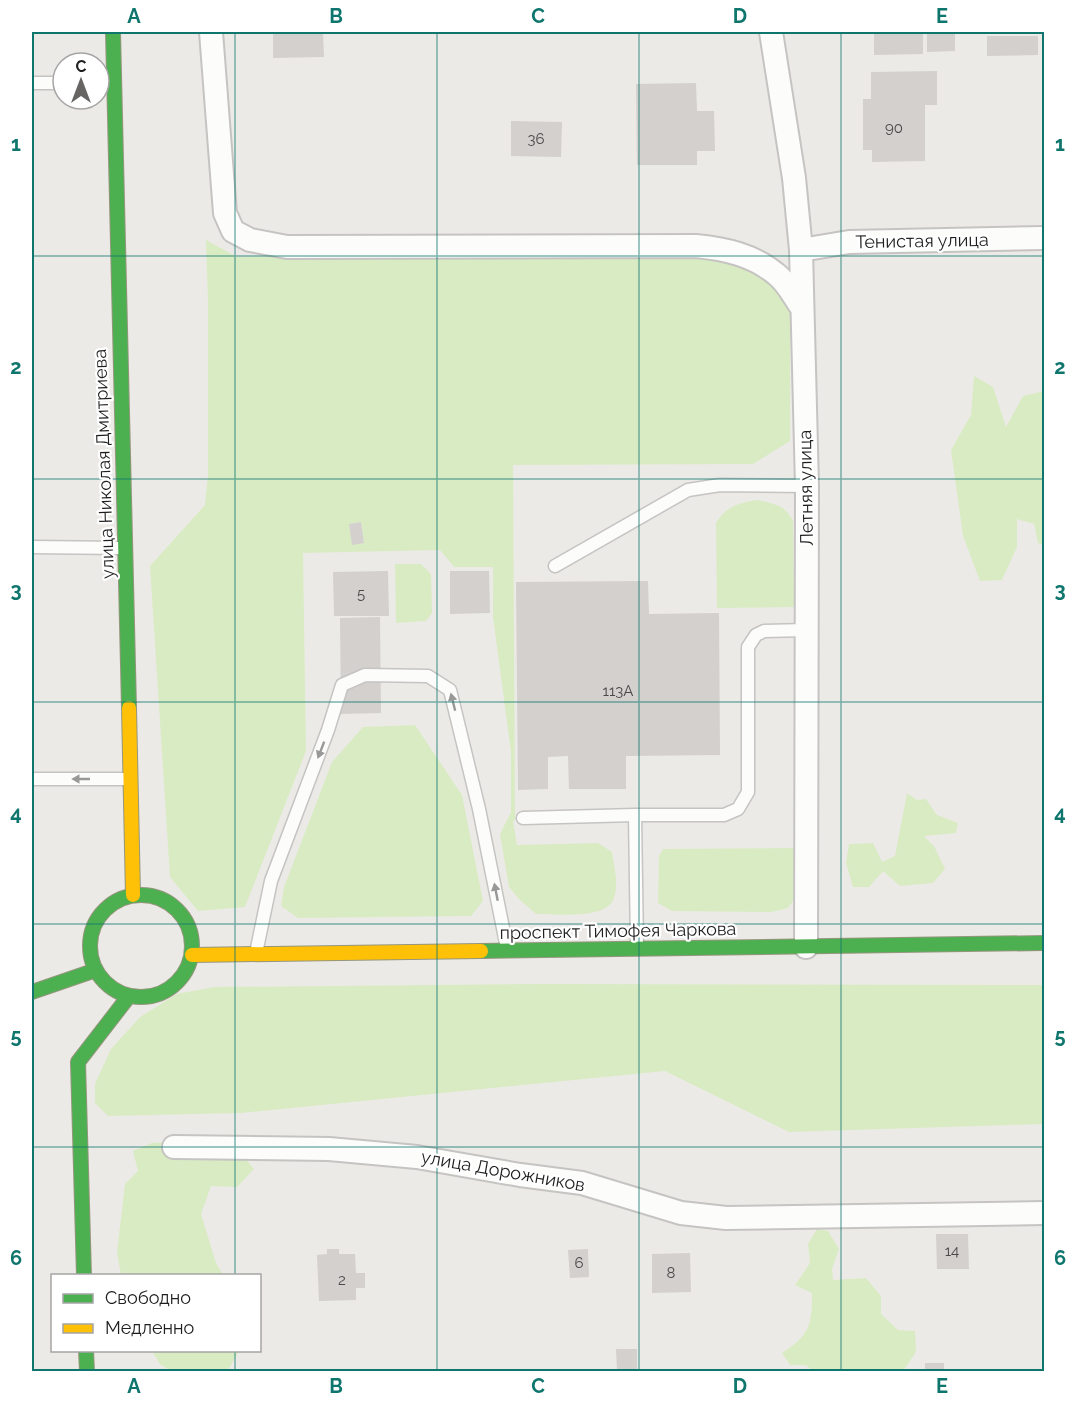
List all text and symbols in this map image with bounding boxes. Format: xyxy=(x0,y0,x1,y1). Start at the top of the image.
text: A xyxy=(127,4,141,28)
text: B xyxy=(329,4,343,28)
text: C xyxy=(531,4,545,28)
text: D xyxy=(733,4,747,28)
text: E xyxy=(936,4,948,28)
north arrow xyxy=(51,51,111,111)
text: С xyxy=(76,57,87,76)
house number: 90 xyxy=(885,119,903,137)
house number: 36 xyxy=(527,130,545,148)
text: 1 xyxy=(11,132,21,156)
text: 1 xyxy=(1055,132,1065,156)
street label: Тенистая улица xyxy=(855,229,989,252)
street label: улица Николая Дмитриева xyxy=(89,349,118,579)
text: 2 xyxy=(10,355,22,379)
text: 2 xyxy=(1054,355,1066,379)
street label: Летняя улица xyxy=(794,430,817,546)
text: 3 xyxy=(10,578,22,602)
text: 3 xyxy=(1054,578,1066,602)
house number: 5 xyxy=(357,585,365,603)
house number: 113А xyxy=(603,682,634,700)
one-way arrow xyxy=(448,693,458,711)
one-way arrow xyxy=(315,741,325,759)
one-way arrow xyxy=(72,774,91,784)
text: 4 xyxy=(10,801,22,825)
text: 4 xyxy=(1054,801,1066,825)
one-way arrow xyxy=(491,883,500,902)
street label: проспект Тимофея Чаркова xyxy=(499,918,737,943)
text: 5 xyxy=(10,1024,22,1048)
text: 5 xyxy=(1054,1024,1066,1048)
street label: улица Дорожников xyxy=(419,1146,587,1195)
house number: 14 xyxy=(945,1242,959,1260)
text: 6 xyxy=(10,1246,22,1270)
text: 6 xyxy=(1054,1246,1066,1270)
house number: 6 xyxy=(574,1254,584,1272)
house number: 8 xyxy=(667,1264,676,1282)
house number: 2 xyxy=(338,1271,346,1289)
legend xyxy=(51,1274,261,1352)
text: Свободно xyxy=(105,1287,191,1308)
text: Медленно xyxy=(105,1317,194,1338)
text: A xyxy=(127,1374,141,1398)
text: B xyxy=(329,1374,343,1398)
text: C xyxy=(531,1374,545,1398)
text: D xyxy=(733,1374,747,1398)
text: E xyxy=(936,1374,948,1398)

